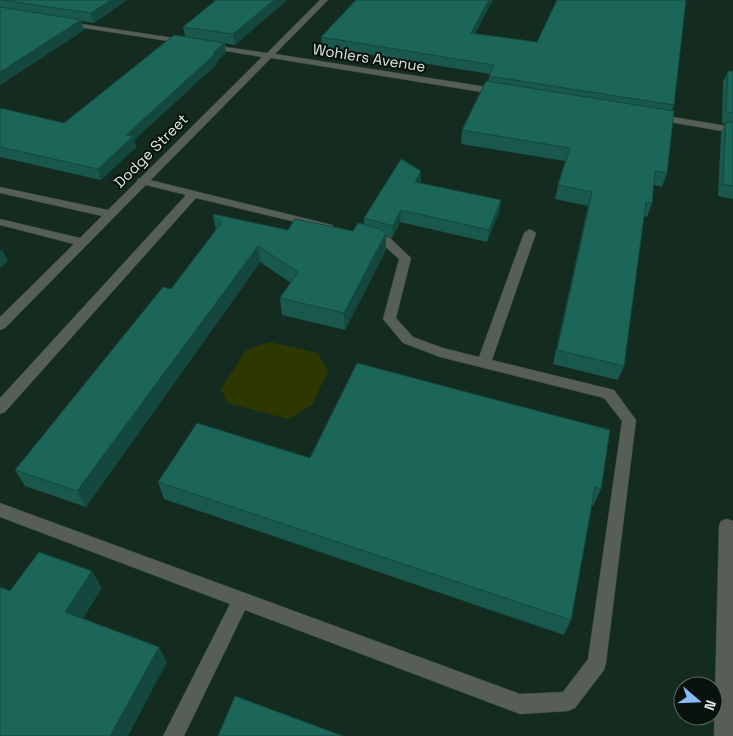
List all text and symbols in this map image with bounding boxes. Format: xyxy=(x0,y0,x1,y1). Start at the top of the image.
street label: Wohlers Avenue xyxy=(311,39,427,76)
street label: Dodge Street xyxy=(110,110,192,192)
north arrow xyxy=(673,676,723,726)
text: N xyxy=(700,698,720,713)

